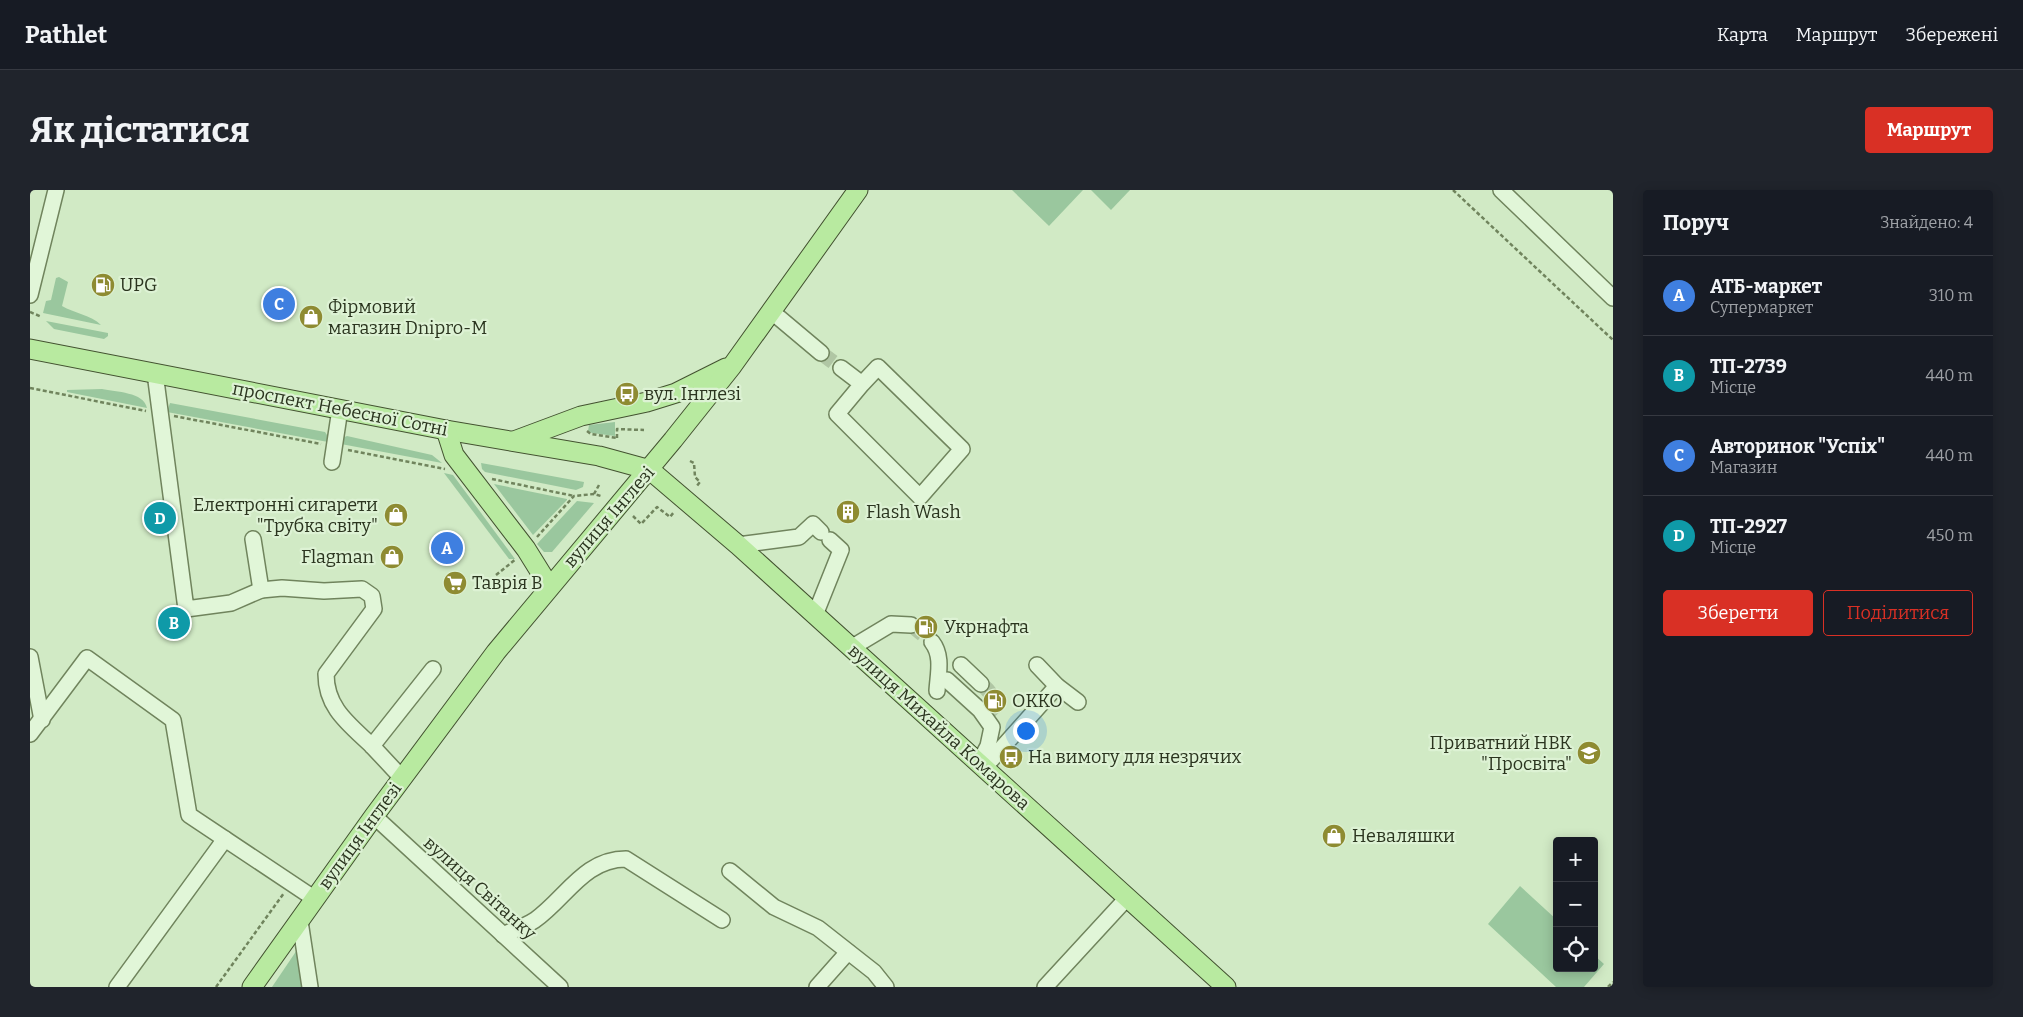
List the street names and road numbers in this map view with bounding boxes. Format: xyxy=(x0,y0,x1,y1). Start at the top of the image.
street label: проспект Небесної Сотні xyxy=(231,377,449,441)
street label: вулиця Інглезі xyxy=(559,462,659,572)
street label: вулиця Михайла Комарова xyxy=(844,640,1035,815)
street label: вулиця Інглезі xyxy=(314,778,406,894)
street label: вулиця Світанку xyxy=(419,832,541,945)

